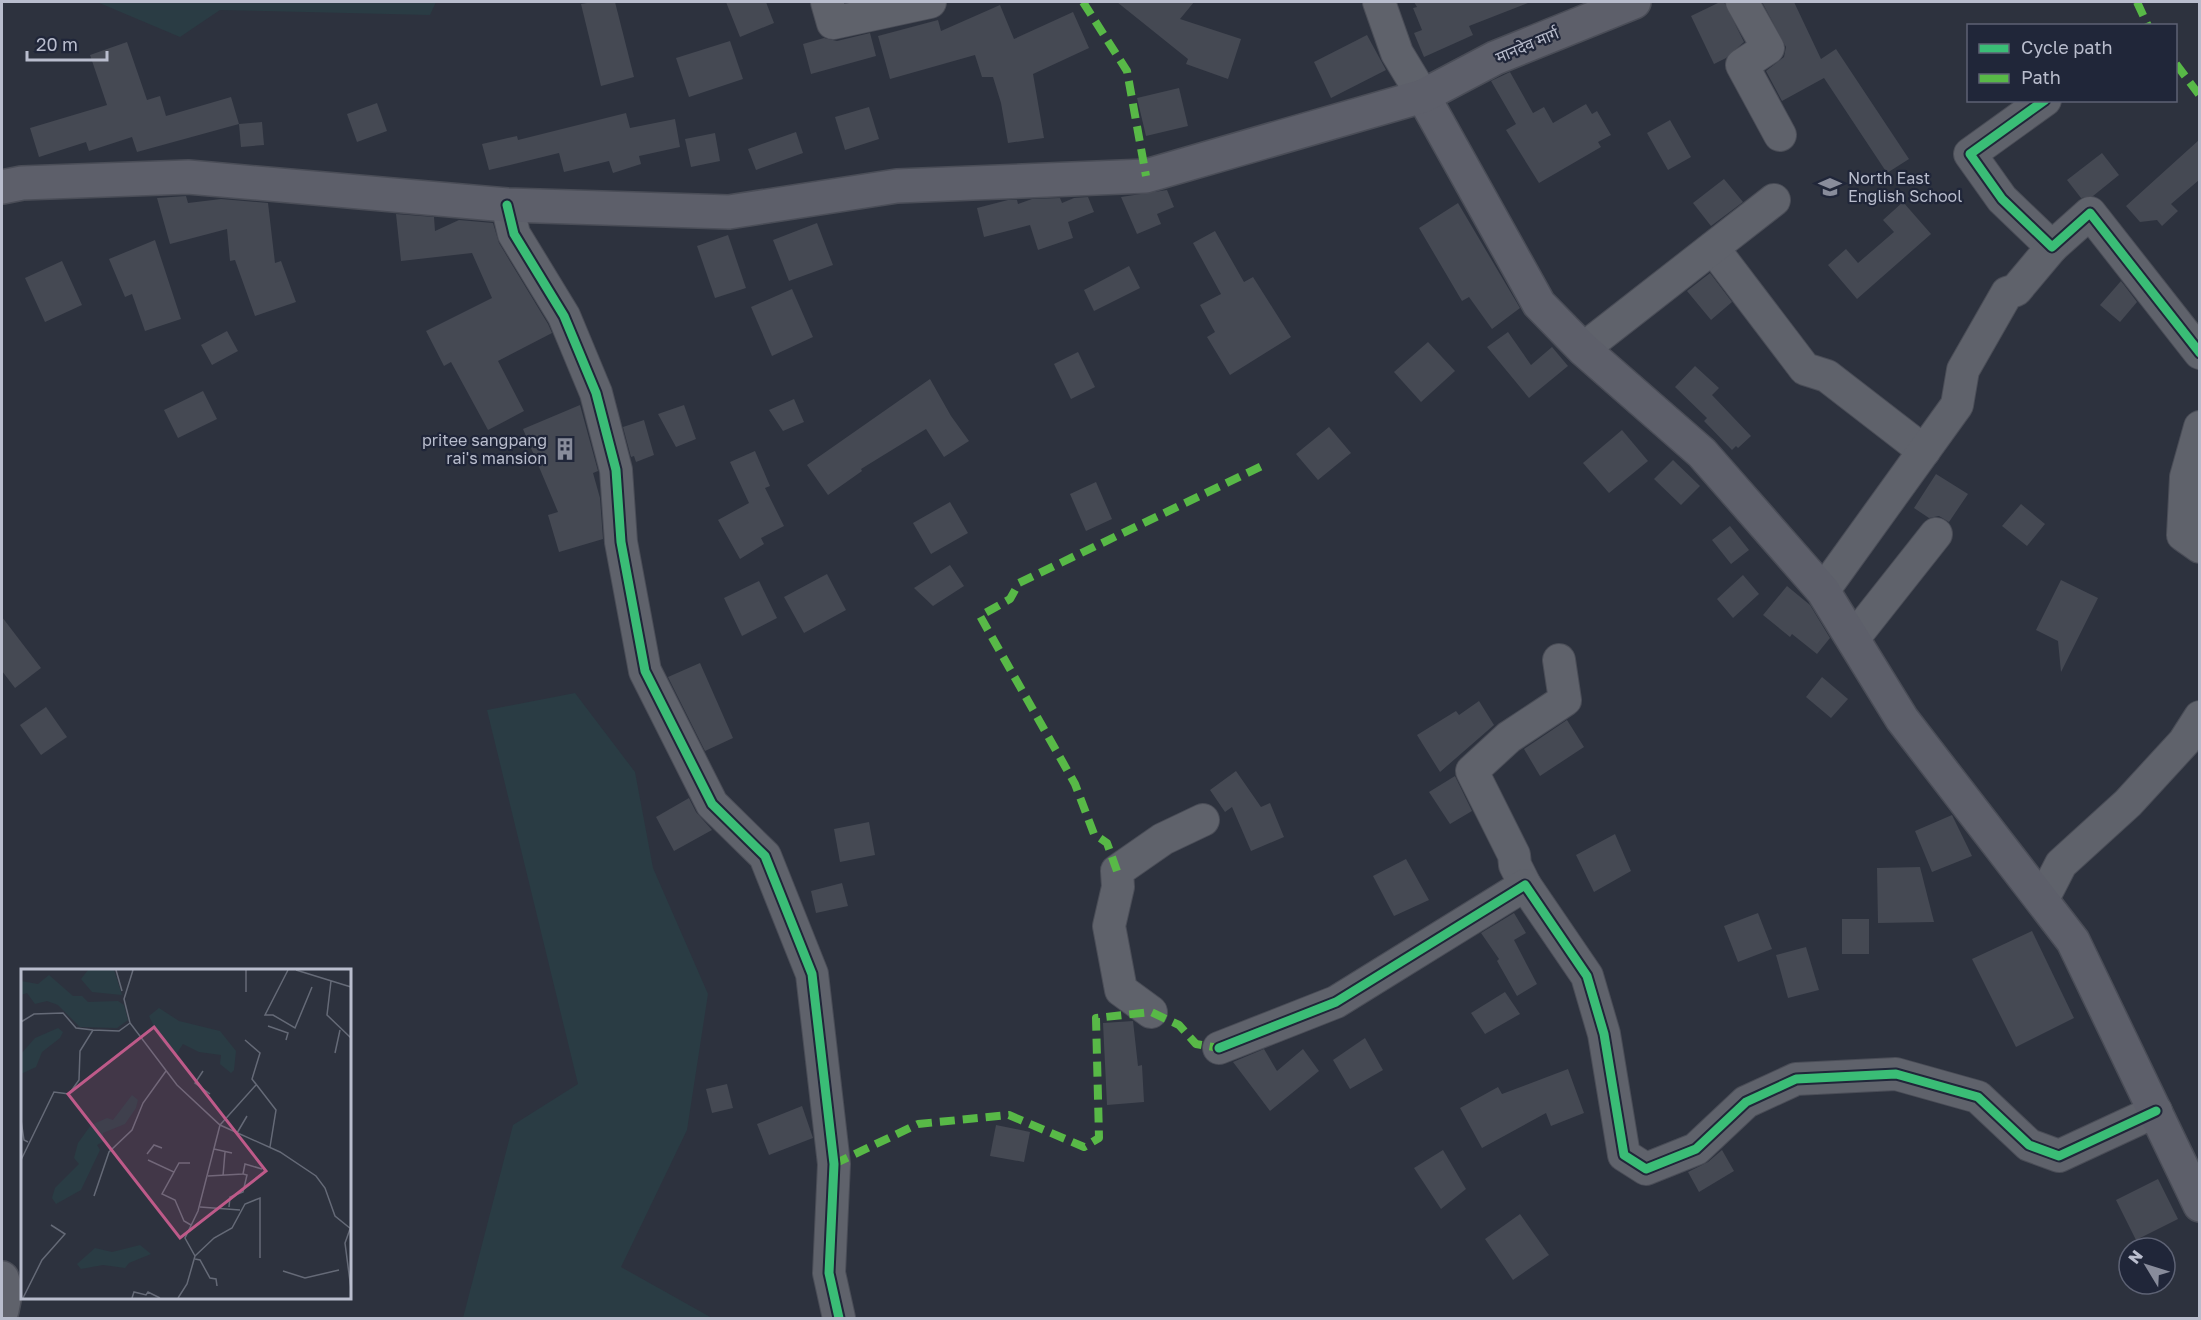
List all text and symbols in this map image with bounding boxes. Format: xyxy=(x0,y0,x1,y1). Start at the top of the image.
street label: मानदेव मार्ग xyxy=(1492,22,1563,67)
scale bar xyxy=(27,24,106,62)
legend xyxy=(1967,24,2177,102)
text: 20 m xyxy=(36,33,78,55)
text: Cycle path xyxy=(2021,36,2113,58)
text: Path xyxy=(2021,66,2061,88)
place label: North East English School xyxy=(1848,168,1962,206)
school or university icon: North East English School xyxy=(1817,174,1843,200)
place label: pritee sangpang rai's mansion xyxy=(422,430,547,468)
building icon: pritee sangpang rai's mansion xyxy=(552,436,578,462)
inset map xyxy=(21,969,351,1299)
north arrow xyxy=(2117,1236,2177,1296)
text: N xyxy=(2124,1246,2147,1268)

